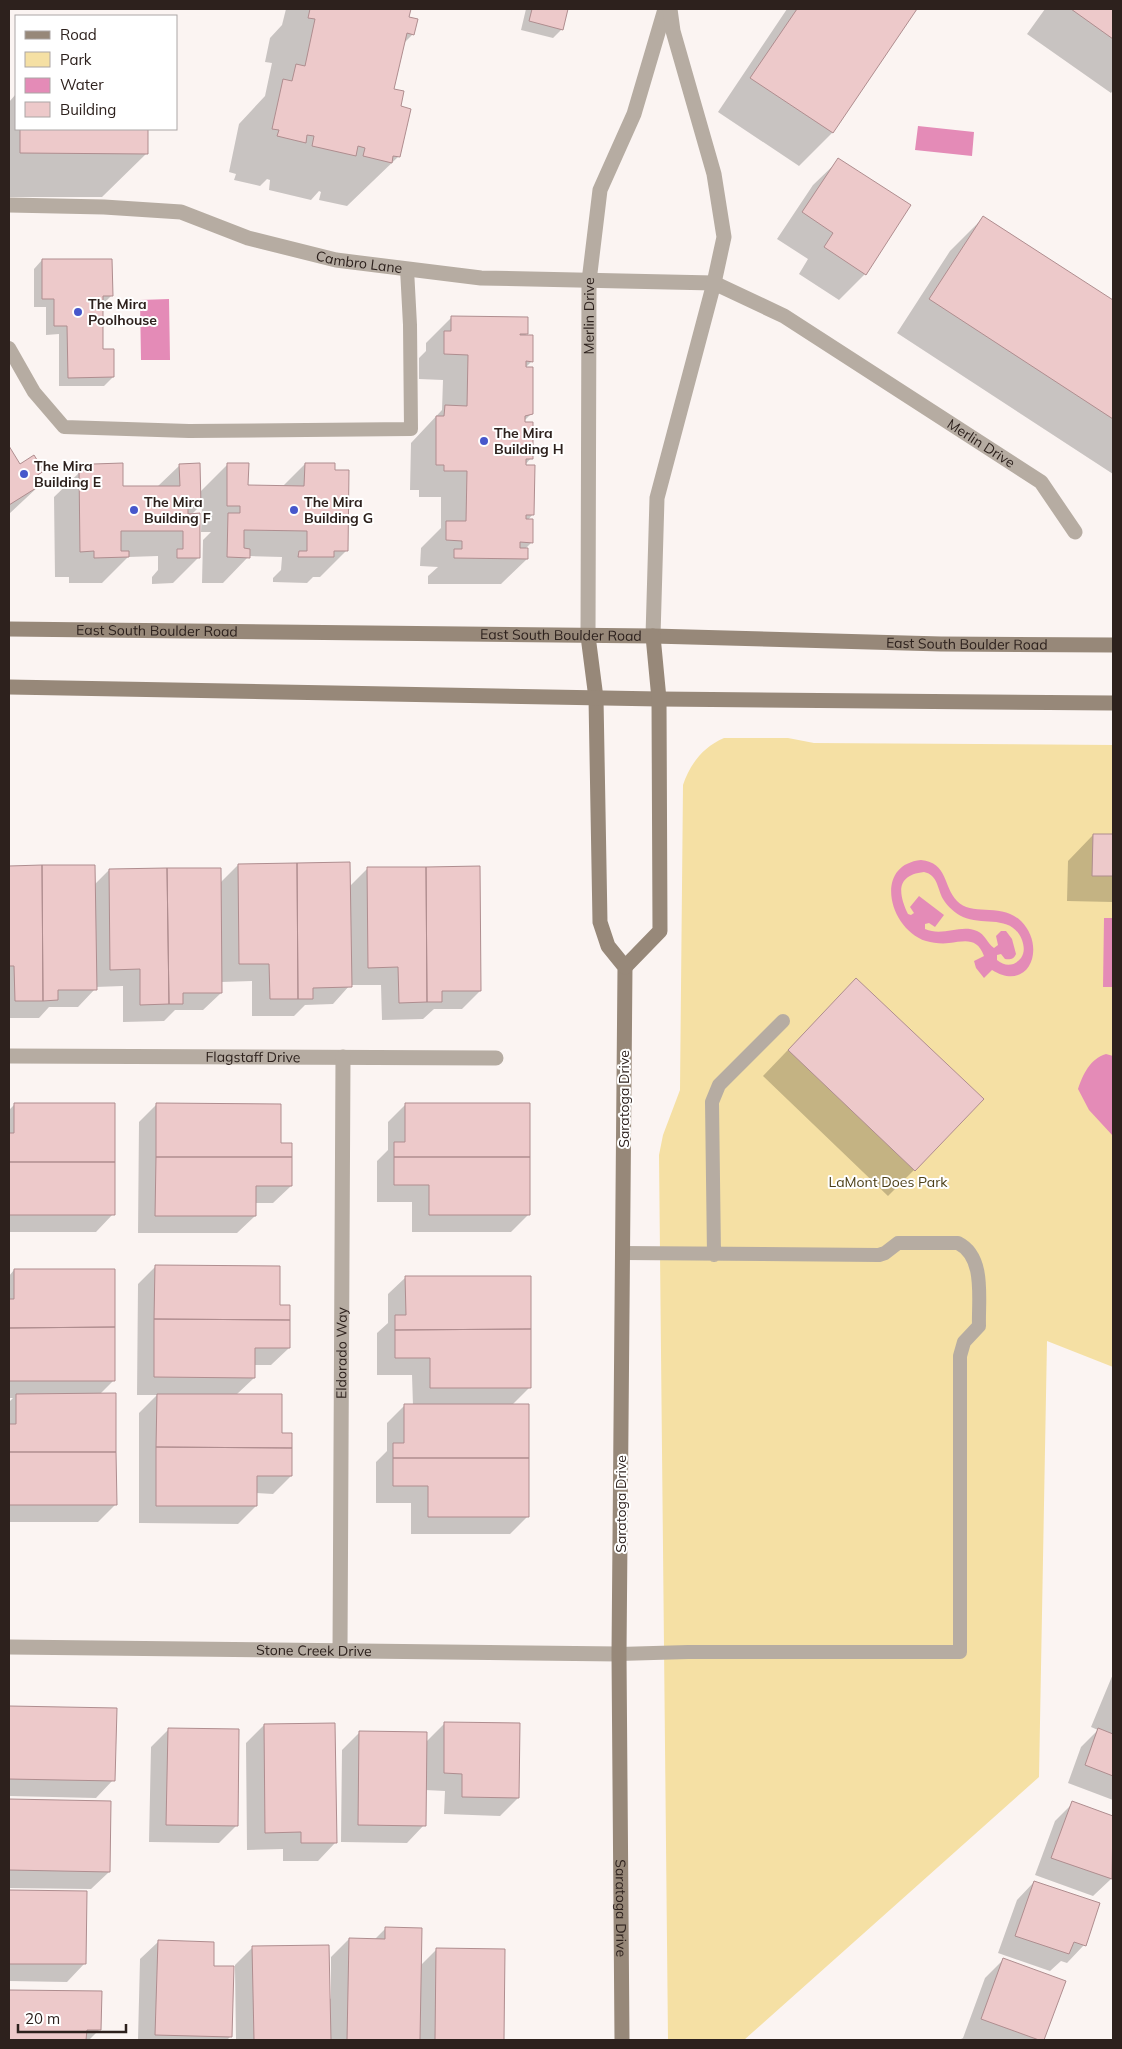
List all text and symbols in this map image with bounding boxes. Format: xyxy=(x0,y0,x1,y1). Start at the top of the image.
legend xyxy=(15,15,178,130)
text: Road xyxy=(60,25,97,44)
text: Park xyxy=(60,50,92,69)
text: Water xyxy=(60,75,104,94)
text: Building xyxy=(60,100,116,119)
street label: Cambro Lane xyxy=(314,246,403,277)
street label: Merlin Drive xyxy=(580,277,598,355)
place label: The Mira Poolhouse xyxy=(88,295,157,329)
marker: The Mira Poolhouse xyxy=(72,306,84,318)
street label: Merlin Drive xyxy=(944,415,1018,472)
place label: The Mira Building H xyxy=(494,424,563,458)
marker: The Mira Building H xyxy=(478,435,490,447)
place label: The Mira Building E xyxy=(34,457,101,491)
marker: The Mira Building E xyxy=(18,468,30,480)
place label: The Mira Building F xyxy=(144,493,211,527)
place label: The Mira Building G xyxy=(304,493,373,527)
marker: The Mira Building F xyxy=(128,504,140,516)
marker: The Mira Building G xyxy=(288,504,300,516)
street label: East South Boulder Road xyxy=(76,621,238,640)
street label: East South Boulder Road xyxy=(480,625,642,645)
street label: East South Boulder Road xyxy=(886,633,1048,654)
street label: Flagstaff Drive xyxy=(205,1048,301,1066)
street label: Saratoga Drive xyxy=(615,1050,633,1148)
park label: LaMont Does Park xyxy=(829,1173,948,1191)
street label: Eldorado Way xyxy=(332,1306,351,1399)
street label: Saratoga Drive xyxy=(612,1455,630,1553)
street label: Stone Creek Drive xyxy=(256,1641,372,1660)
street label: Saratoga Drive xyxy=(612,1859,630,1957)
scale bar xyxy=(18,2002,125,2034)
text: 20 m xyxy=(25,2009,60,2028)

